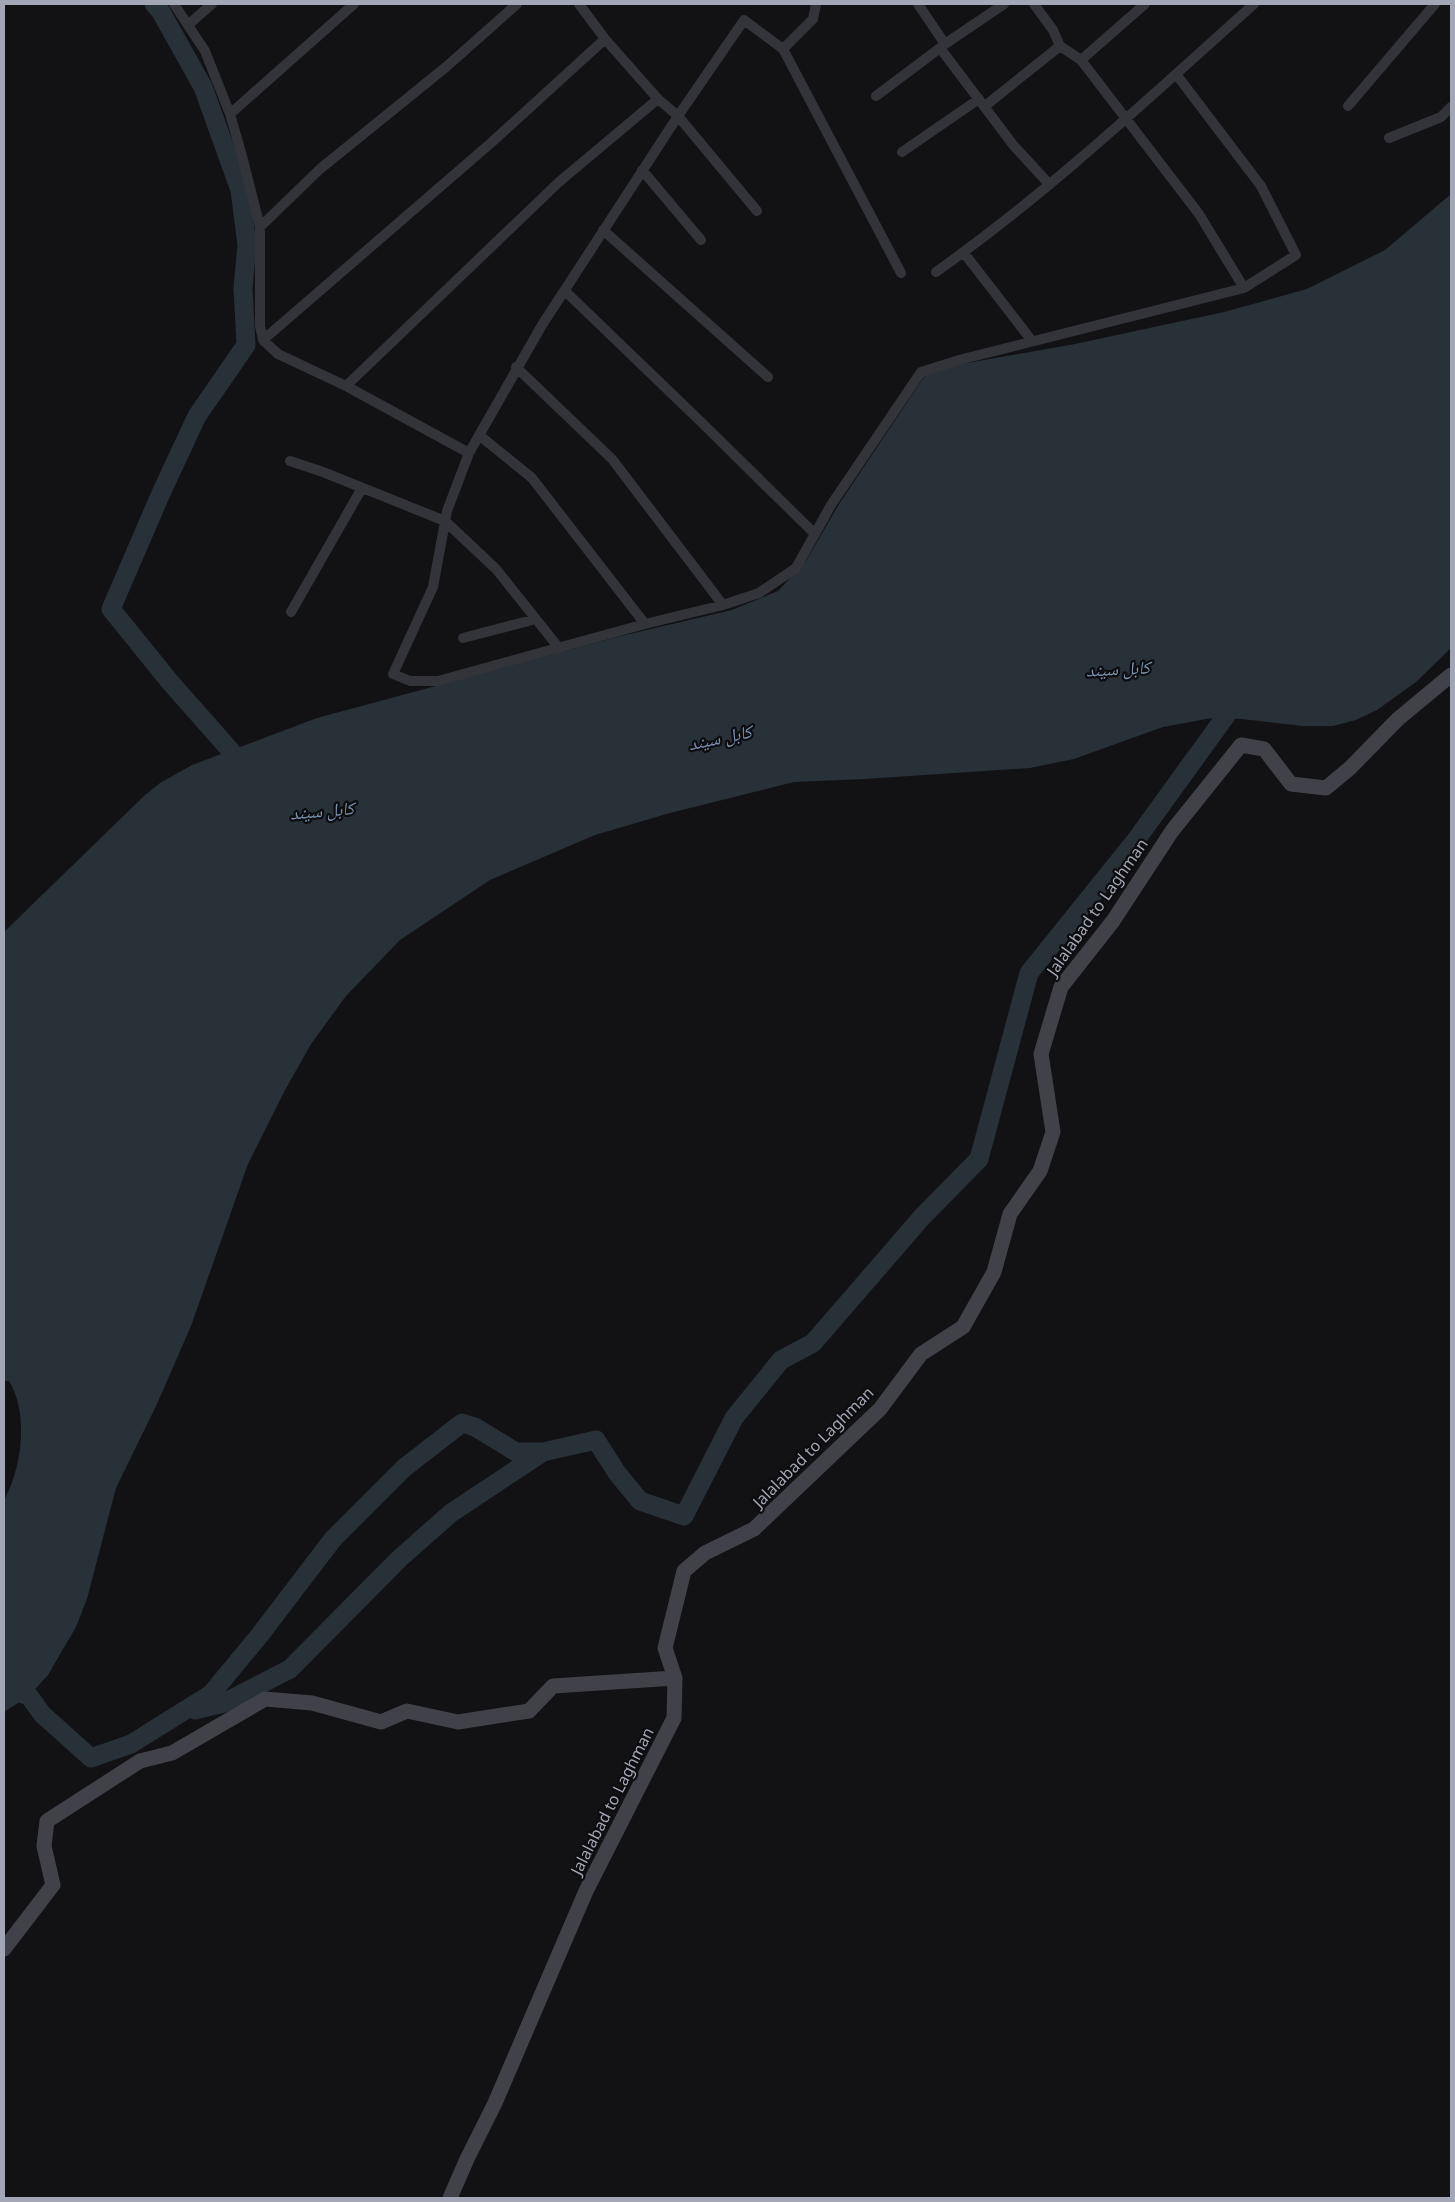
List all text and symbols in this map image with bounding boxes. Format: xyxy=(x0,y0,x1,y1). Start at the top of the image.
water label: کابل سيند xyxy=(1085,654,1154,682)
water label: کابل سيند xyxy=(686,718,757,755)
water label: کابل سيند xyxy=(289,795,359,825)
street label: Jalalabad to Laghman xyxy=(1040,834,1153,982)
street label: Jalalabad to Laghman xyxy=(746,1382,878,1514)
street label: Jalalabad to Laghman xyxy=(564,1723,659,1880)

